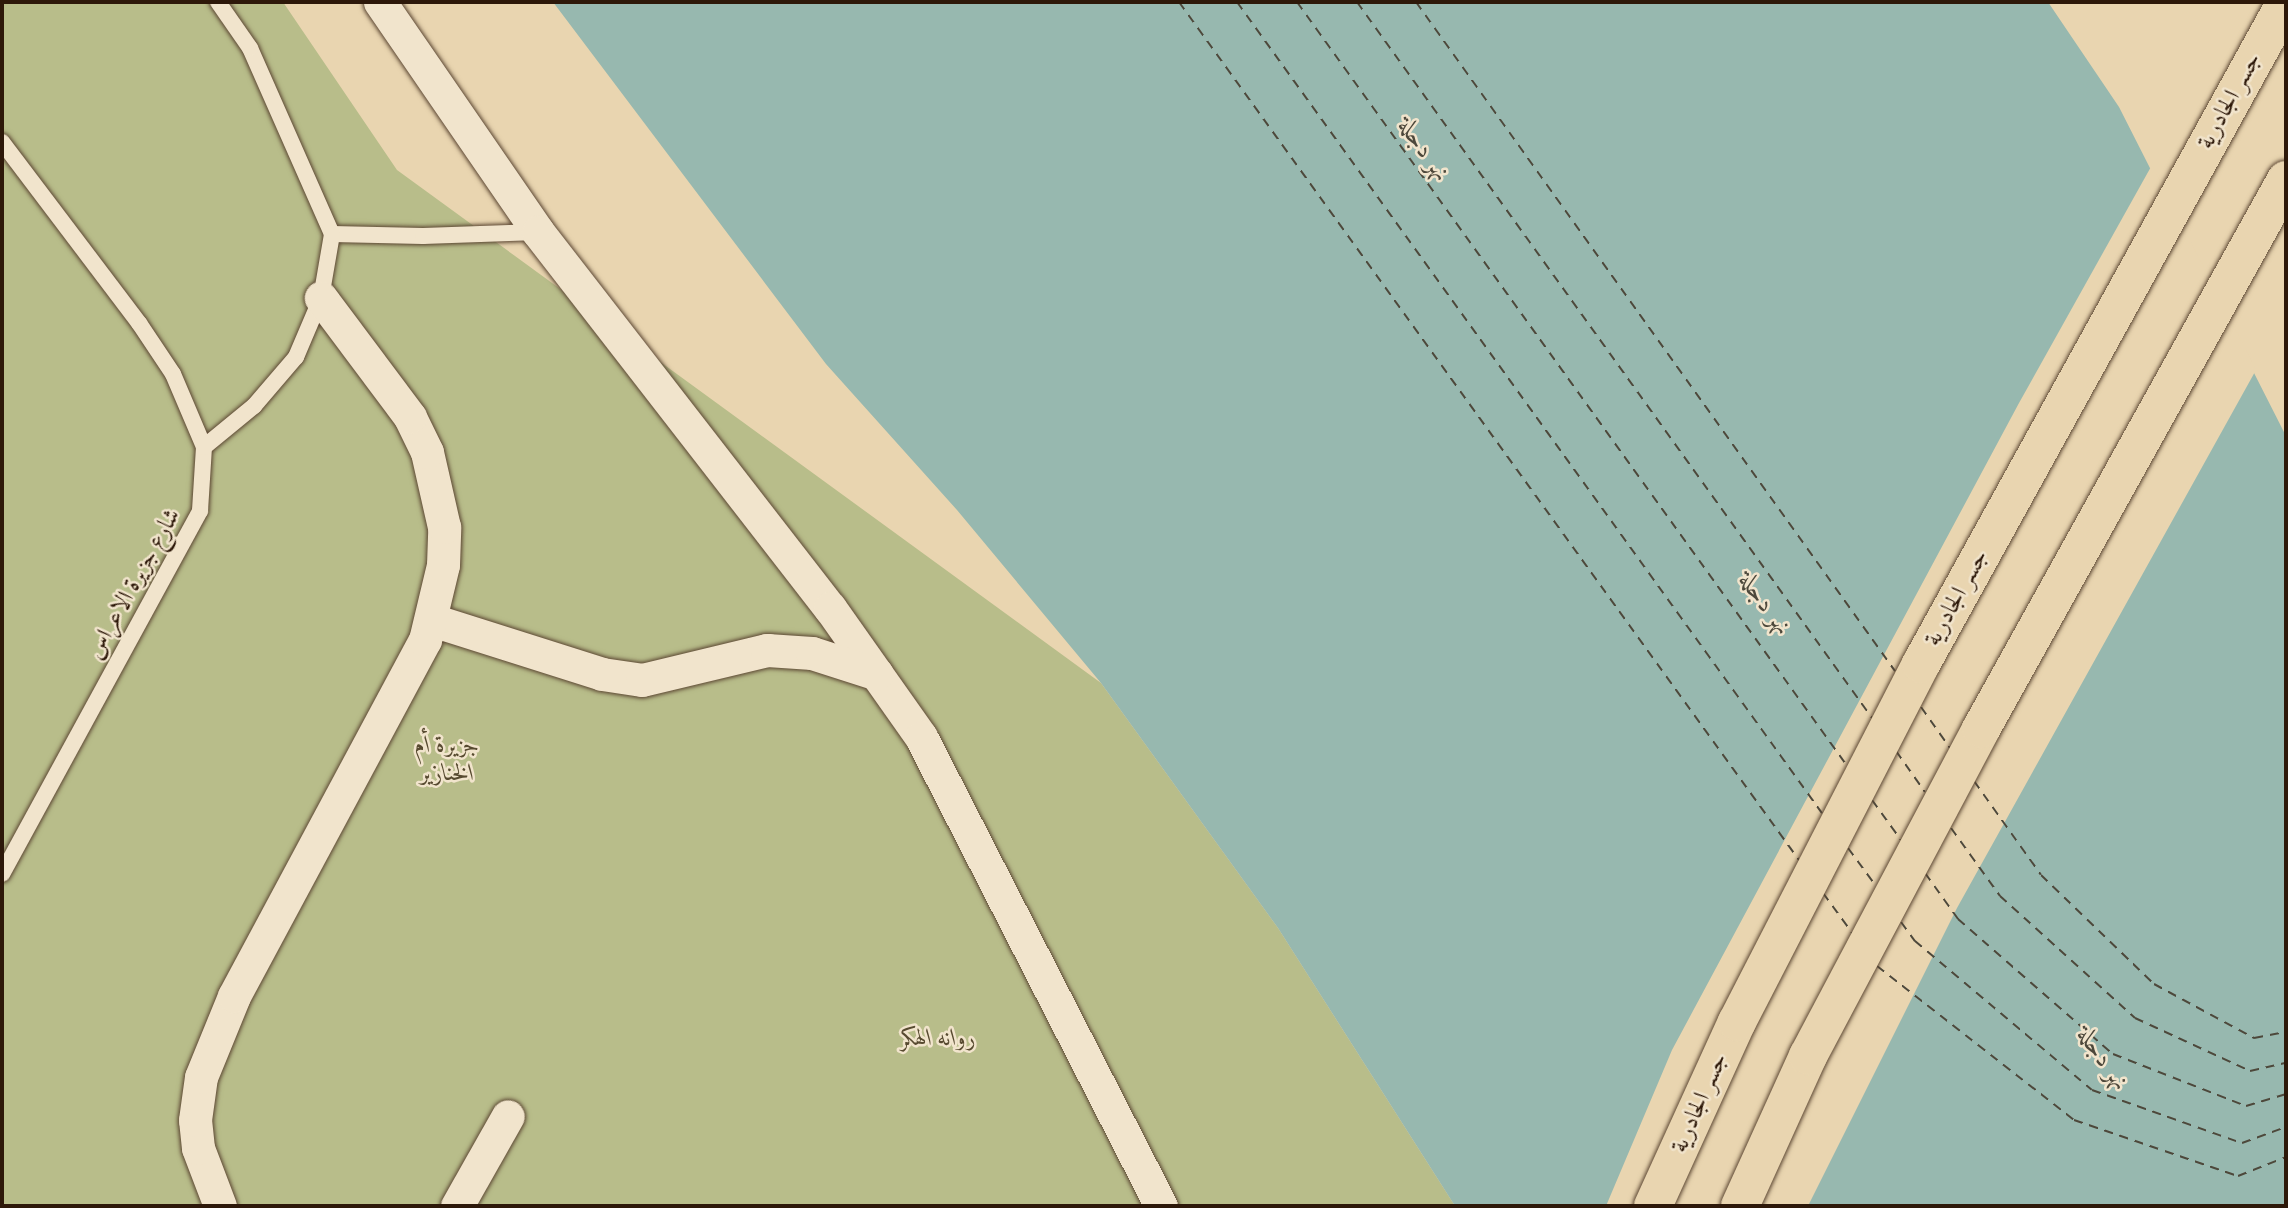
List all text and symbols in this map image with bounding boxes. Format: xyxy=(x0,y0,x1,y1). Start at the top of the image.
street label: جسر الجادرية xyxy=(2192,48,2268,154)
water label: نهر دجلة xyxy=(1390,112,1458,188)
street label: شارع جزيرة الاعراس xyxy=(81,504,187,664)
street label: جسر الجادرية xyxy=(1919,545,1995,651)
water label: نهر دجلة xyxy=(1731,566,1799,642)
park label: جزيرة أم الخنازير xyxy=(414,732,480,788)
water label: نهر دجلة xyxy=(2069,1021,2137,1097)
park label: روانه الهكر xyxy=(900,1025,976,1053)
street label: جسر الجادرية xyxy=(1665,1049,1735,1157)

